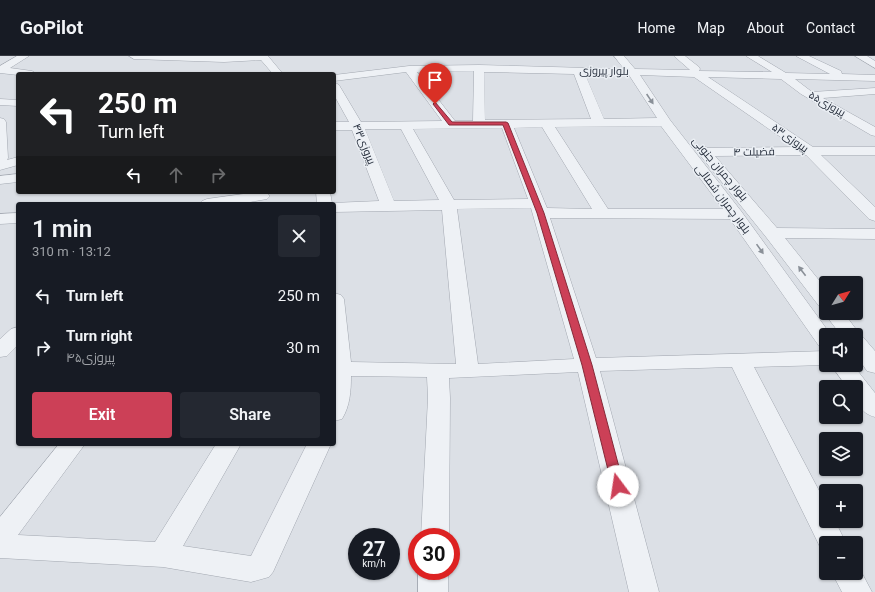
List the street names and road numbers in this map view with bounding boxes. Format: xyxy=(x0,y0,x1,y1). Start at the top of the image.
street label: بلوار پیروزی xyxy=(579,64,629,78)
street label: پیروزی۵۵ xyxy=(806,88,848,120)
street label: پیروزی۵۳ xyxy=(769,121,811,155)
street label: پیروزی۴۳ xyxy=(350,122,378,166)
street label: بلوار چمران جنوبی xyxy=(689,134,751,204)
street label: فضیلت ۴ xyxy=(733,145,775,159)
street label: بلوار چمران شمالی xyxy=(693,162,753,236)

